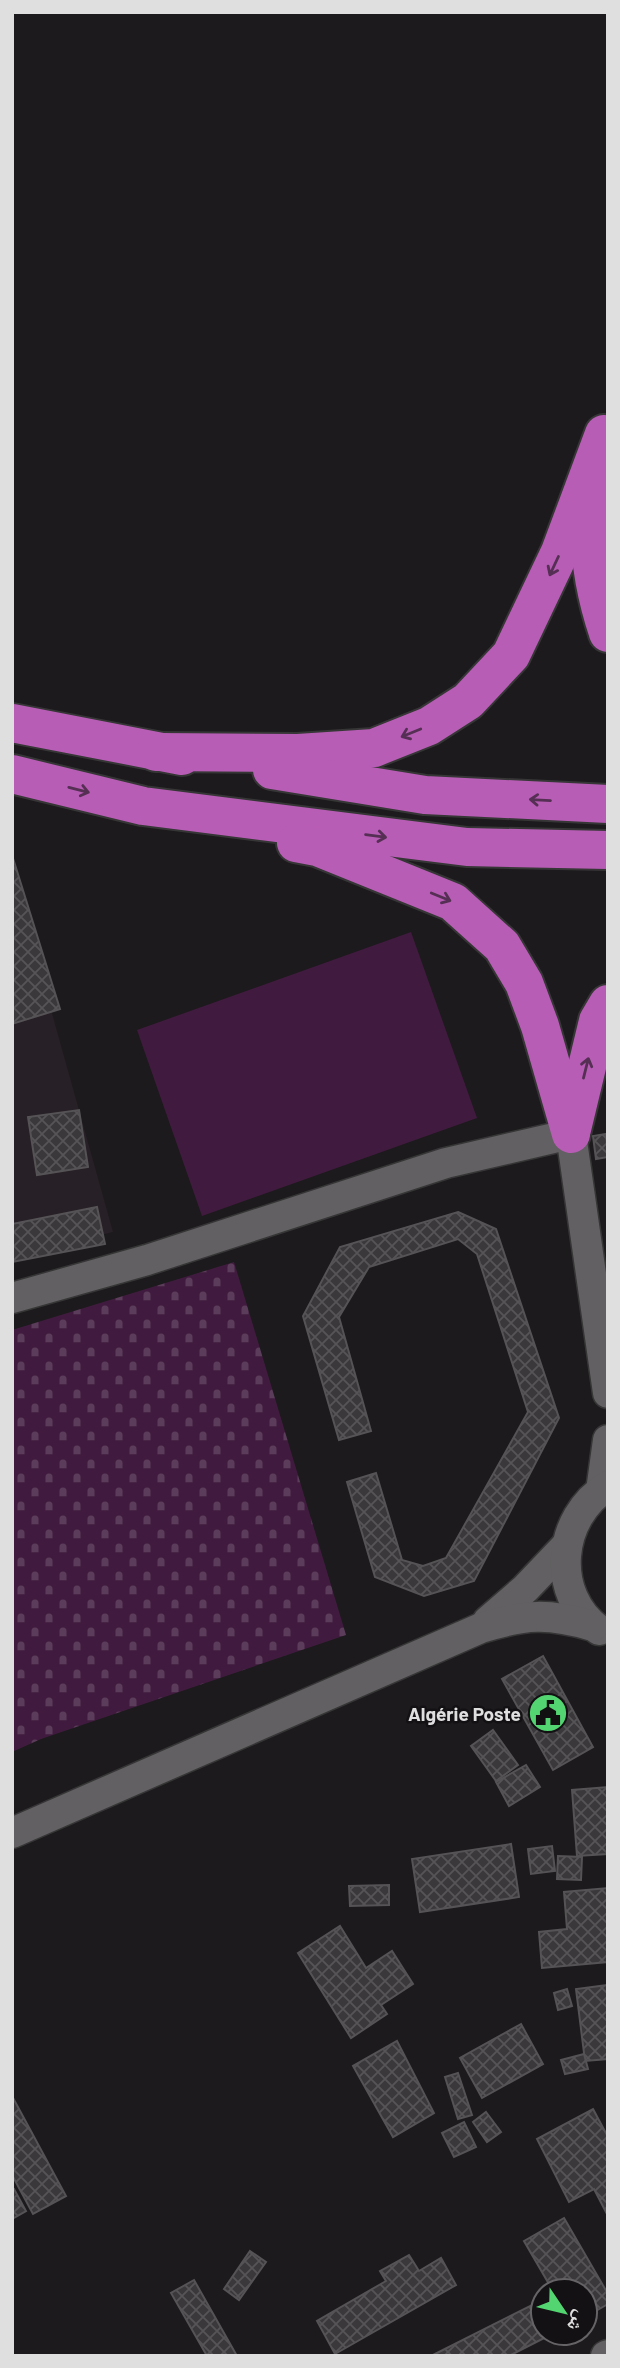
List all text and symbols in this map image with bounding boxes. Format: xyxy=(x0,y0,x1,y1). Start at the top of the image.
one-way arrow xyxy=(547,555,560,576)
one-way arrow xyxy=(400,728,422,741)
one-way arrow xyxy=(67,785,89,798)
one-way arrow xyxy=(528,794,551,807)
one-way arrow xyxy=(364,829,387,842)
one-way arrow xyxy=(430,892,452,905)
one-way arrow xyxy=(580,1057,593,1079)
public building icon: Algérie Poste xyxy=(527,1692,569,1734)
place label: Algérie Poste xyxy=(408,1702,521,1725)
north arrow xyxy=(529,2277,599,2347)
text: ش xyxy=(562,2307,594,2337)

